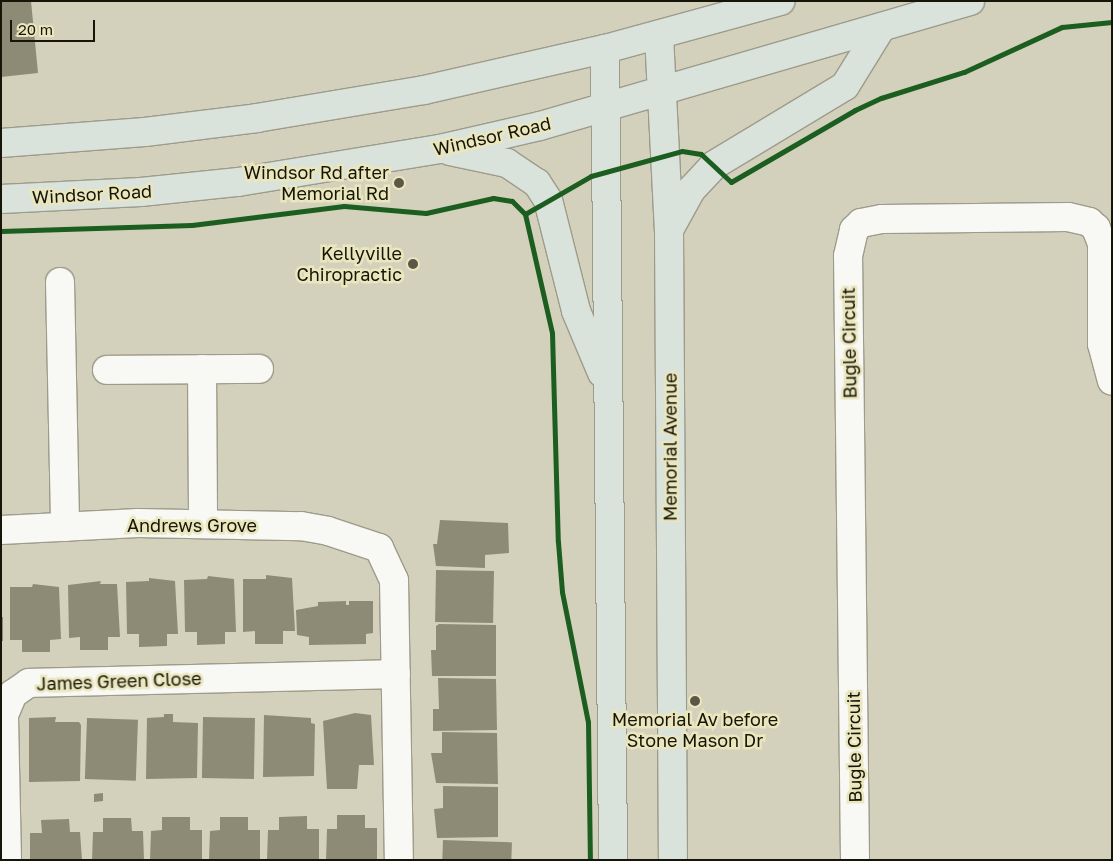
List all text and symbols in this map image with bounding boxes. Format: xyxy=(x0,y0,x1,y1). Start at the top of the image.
scale bar xyxy=(12,10,98,42)
text: 20 m xyxy=(18,20,53,38)
street label: Windsor Road xyxy=(431,112,553,160)
place label: Windsor Rd after Memorial Rd xyxy=(244,162,389,204)
marker: Windsor Rd after Memorial Rd xyxy=(393,177,405,189)
street label: Windsor Road xyxy=(31,180,153,208)
place label: Kellyville Chiropractic xyxy=(297,243,402,286)
marker: Kellyville Chiropractic xyxy=(406,257,420,271)
street label: Bugle Circuit xyxy=(837,287,861,399)
street label: Memorial Avenue xyxy=(659,373,681,521)
street label: Andrews Grove xyxy=(127,514,257,536)
street label: James Green Close xyxy=(36,667,202,695)
street label: Bugle Circuit xyxy=(842,691,866,803)
marker: Memorial Av before Stone Mason Dr xyxy=(689,695,701,707)
place label: Memorial Av before Stone Mason Dr xyxy=(612,709,778,752)

